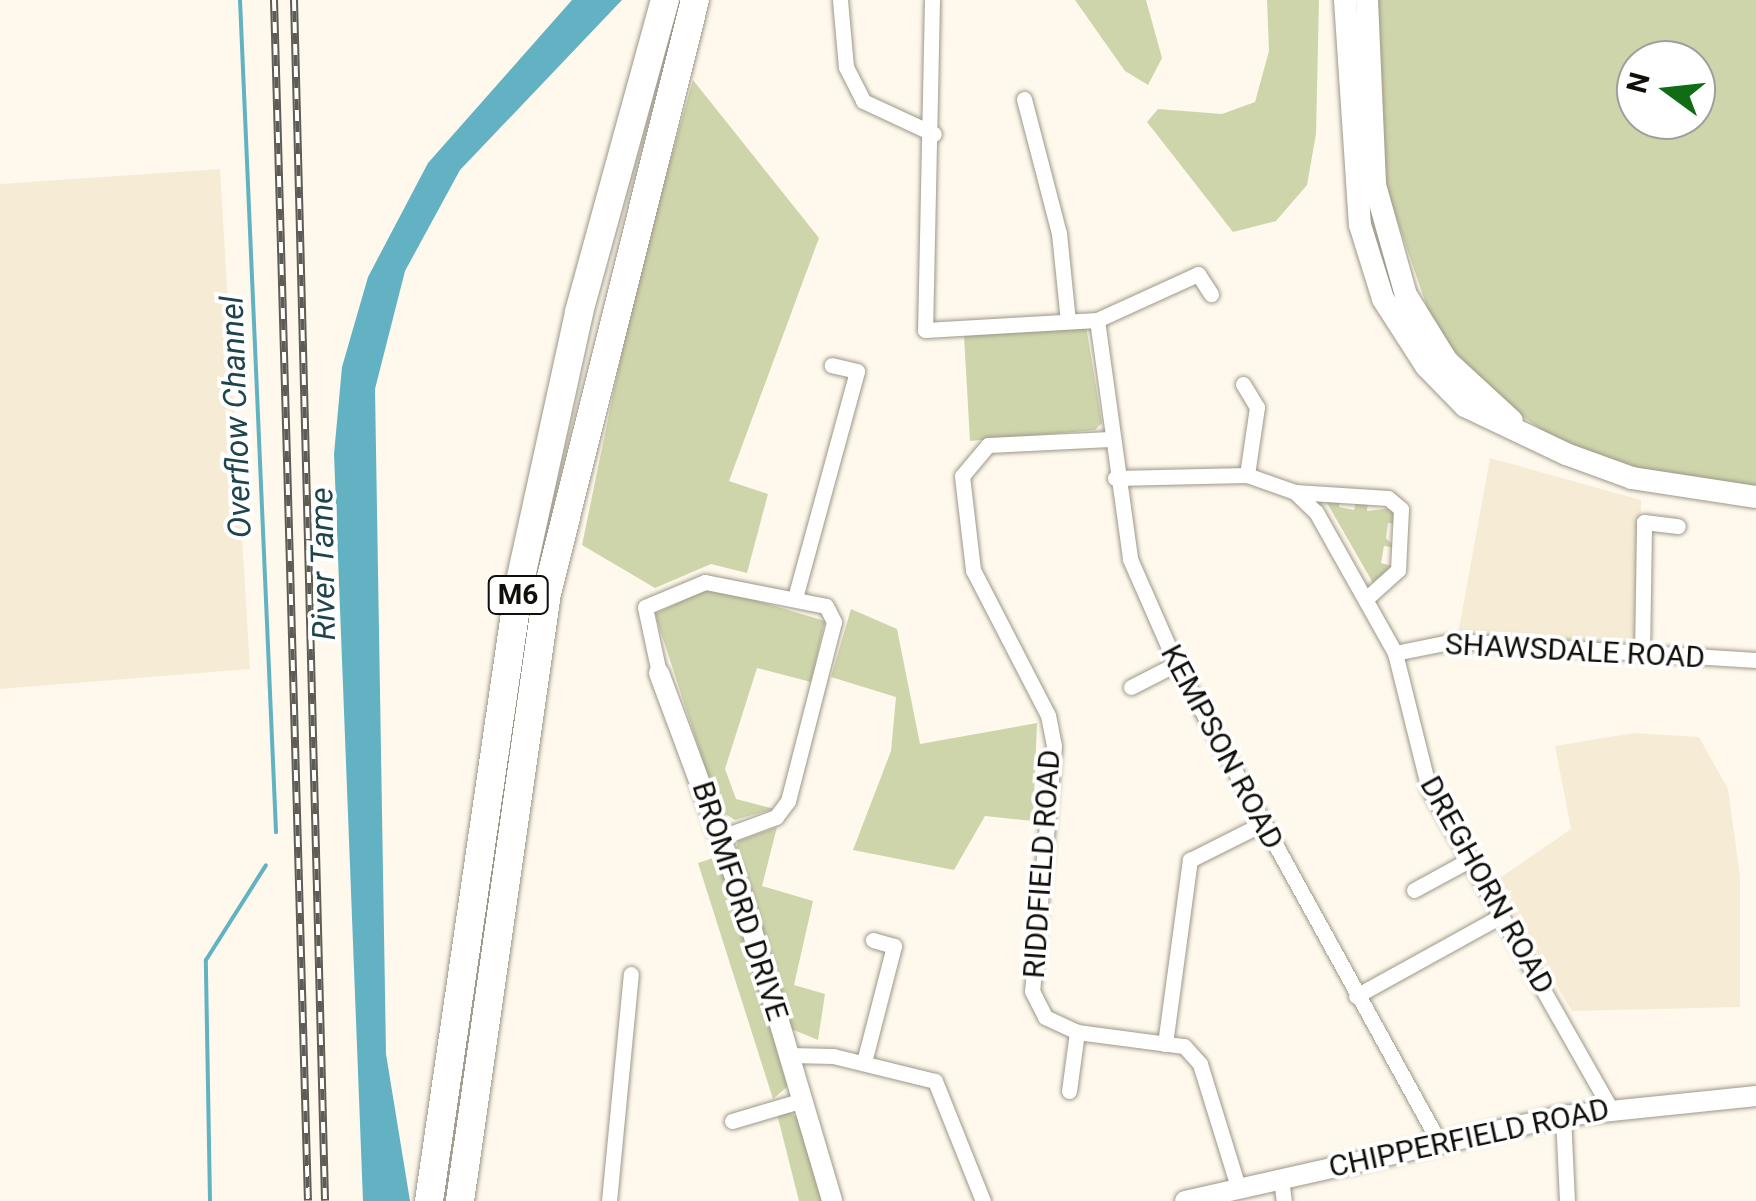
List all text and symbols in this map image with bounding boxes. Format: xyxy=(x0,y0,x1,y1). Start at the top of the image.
north arrow xyxy=(1616,40,1716,140)
text: N xyxy=(1620,69,1657,96)
water label: Overflow Channel xyxy=(213,295,259,539)
water label: River Tame xyxy=(302,487,344,641)
road number: M6 xyxy=(486,572,550,618)
street label: SHAWSDALE ROAD xyxy=(1444,626,1706,676)
street label: KEMPSON ROAD xyxy=(1153,639,1291,855)
street label: RIDDFIELD ROAD xyxy=(1016,748,1068,980)
street label: DREGHORN ROAD xyxy=(1412,770,1562,1000)
street label: BROMFORD DRIVE xyxy=(684,777,796,1025)
street label: CHIPPERFIELD ROAD xyxy=(1326,1091,1612,1185)

